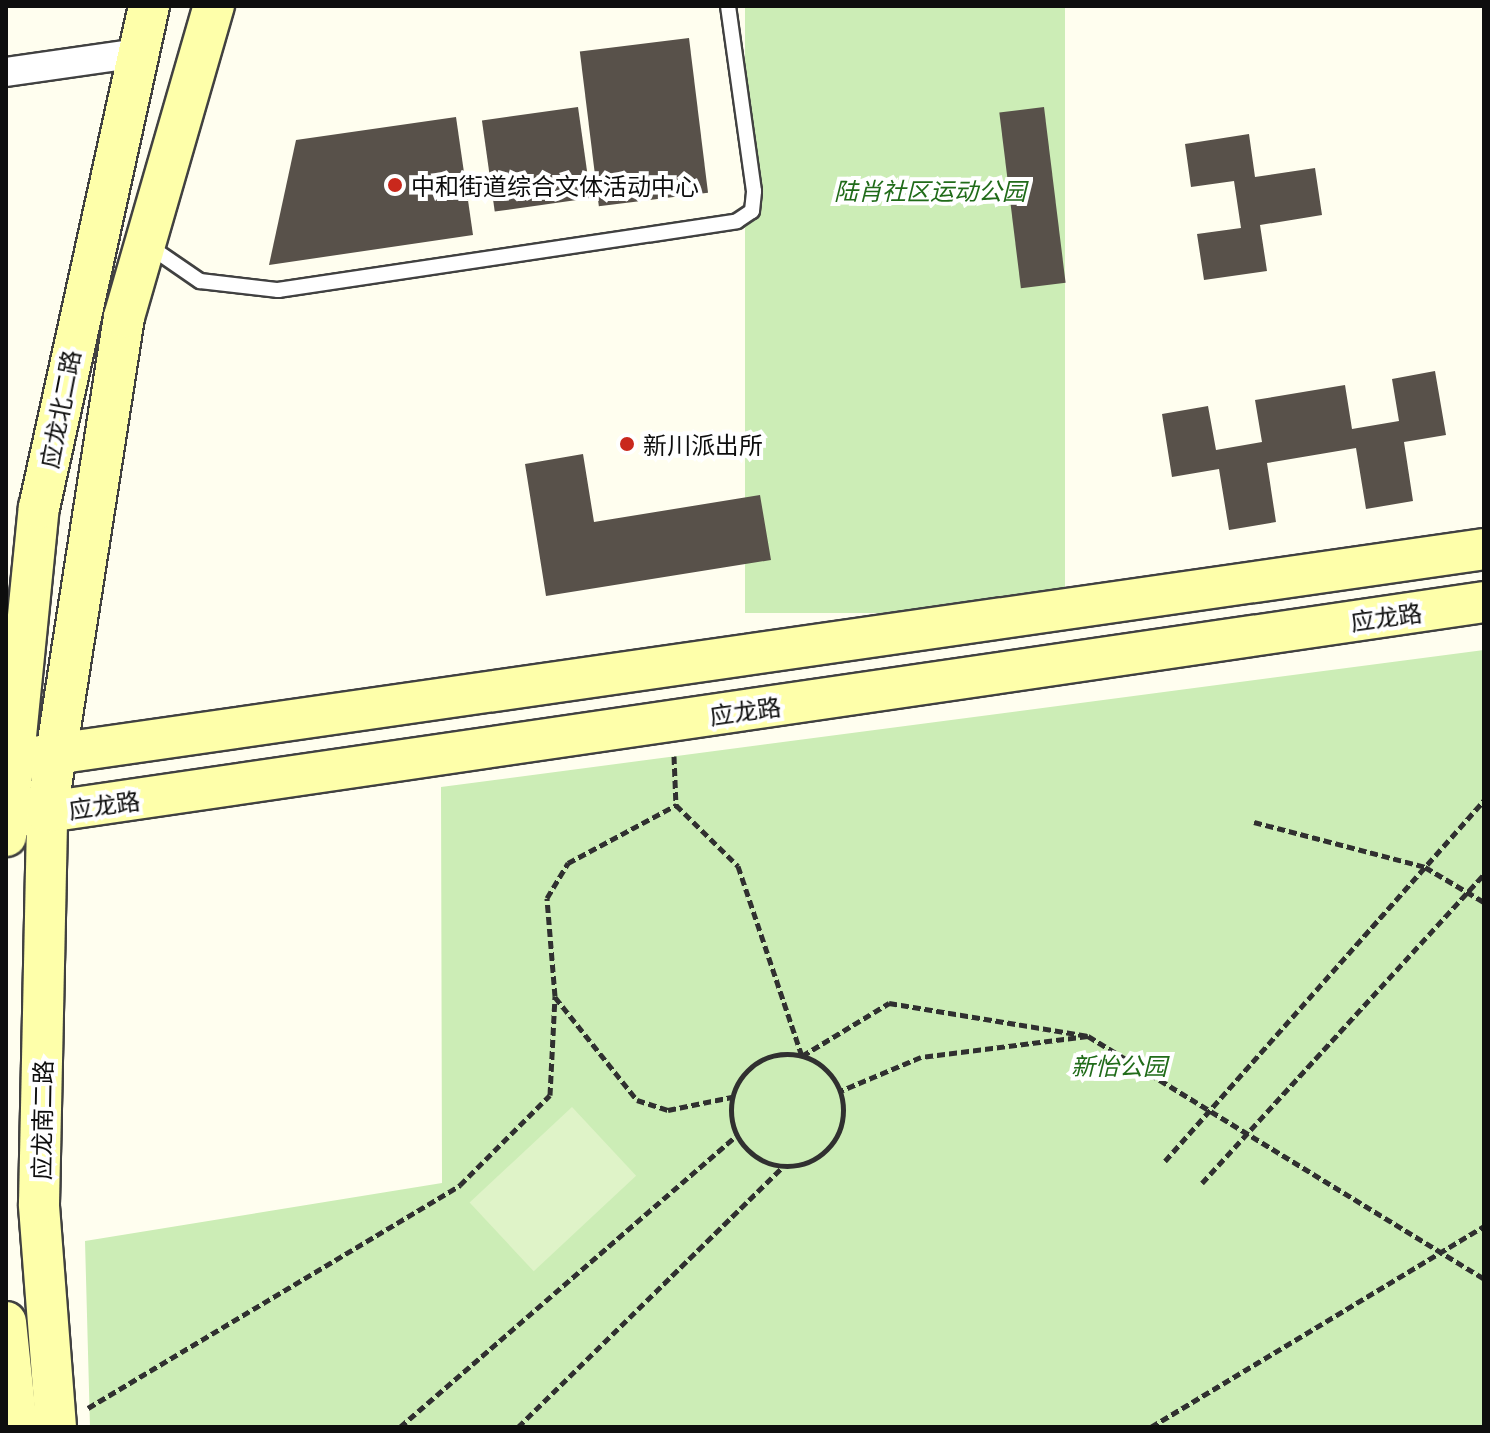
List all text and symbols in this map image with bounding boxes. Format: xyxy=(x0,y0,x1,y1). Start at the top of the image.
place label: 中和街道综合文体活动中心 xyxy=(411,171,699,199)
marker: 中和街道综合文体活动中心 xyxy=(386,176,404,194)
park label: 陆肖社区运动公园 xyxy=(834,176,1026,204)
street label: 应龙北二路 xyxy=(33,347,85,471)
place label: 新川派出所 xyxy=(643,430,763,458)
marker: 新川派出所 xyxy=(618,435,636,453)
street label: 应龙路 xyxy=(1348,597,1424,635)
street label: 应龙路 xyxy=(707,691,783,729)
street label: 应龙路 xyxy=(66,785,142,823)
park label: 新怡公园 xyxy=(1071,1051,1167,1079)
street label: 应龙南二路 xyxy=(26,1060,56,1180)

